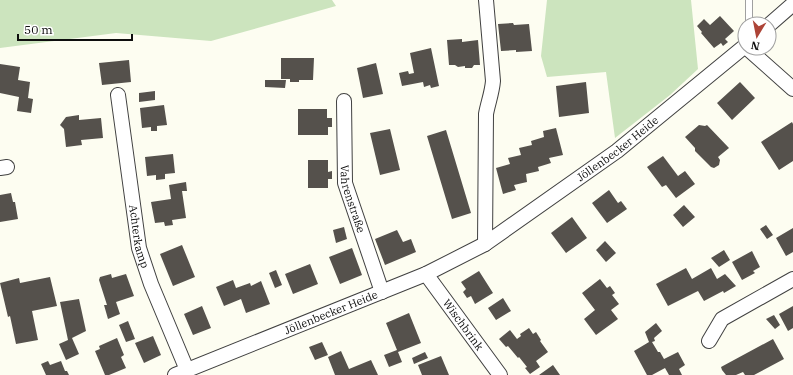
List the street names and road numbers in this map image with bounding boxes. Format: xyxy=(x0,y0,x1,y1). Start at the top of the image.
street label: Jöllenbecker Heide xyxy=(574,113,661,184)
street label: Vahrenstraße xyxy=(338,165,368,235)
street label: Achterkamp xyxy=(126,204,152,270)
street label: Jöllenbecker Heide xyxy=(282,287,380,337)
street label: Wischbrink xyxy=(440,296,487,354)

